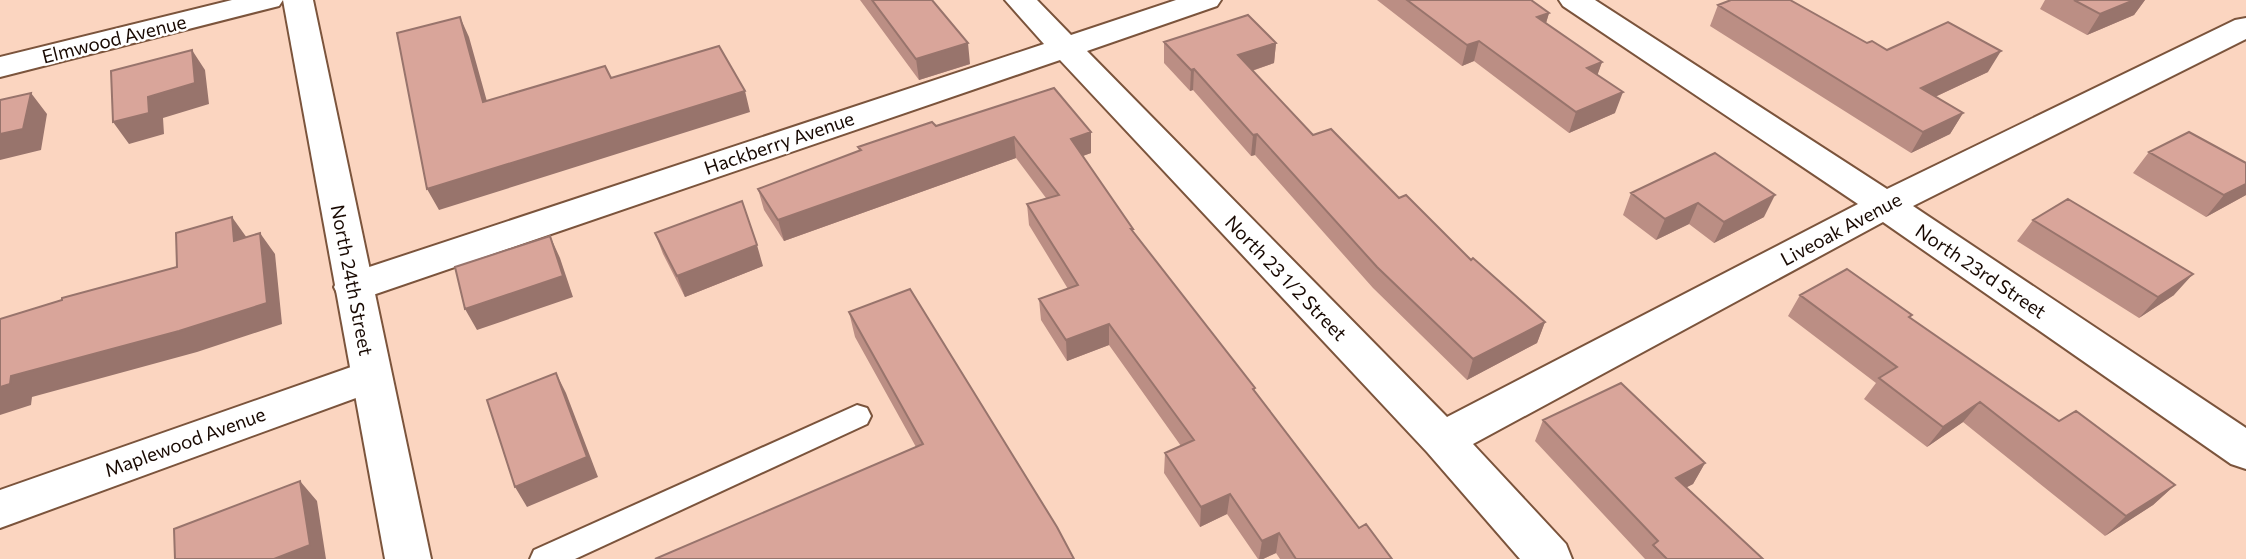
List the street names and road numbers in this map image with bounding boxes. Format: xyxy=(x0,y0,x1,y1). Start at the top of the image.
street label: Elmwood Avenue xyxy=(39,9,188,68)
street label: Hackberry Avenue xyxy=(701,106,857,179)
street label: Liveoak Avenue xyxy=(1776,187,1905,270)
street label: North 24th Street xyxy=(327,203,378,357)
street label: North 23 1/2 Street xyxy=(1221,210,1352,345)
street label: North 23rd Street xyxy=(1912,218,2051,323)
street label: Maplewood Avenue xyxy=(101,402,268,481)

